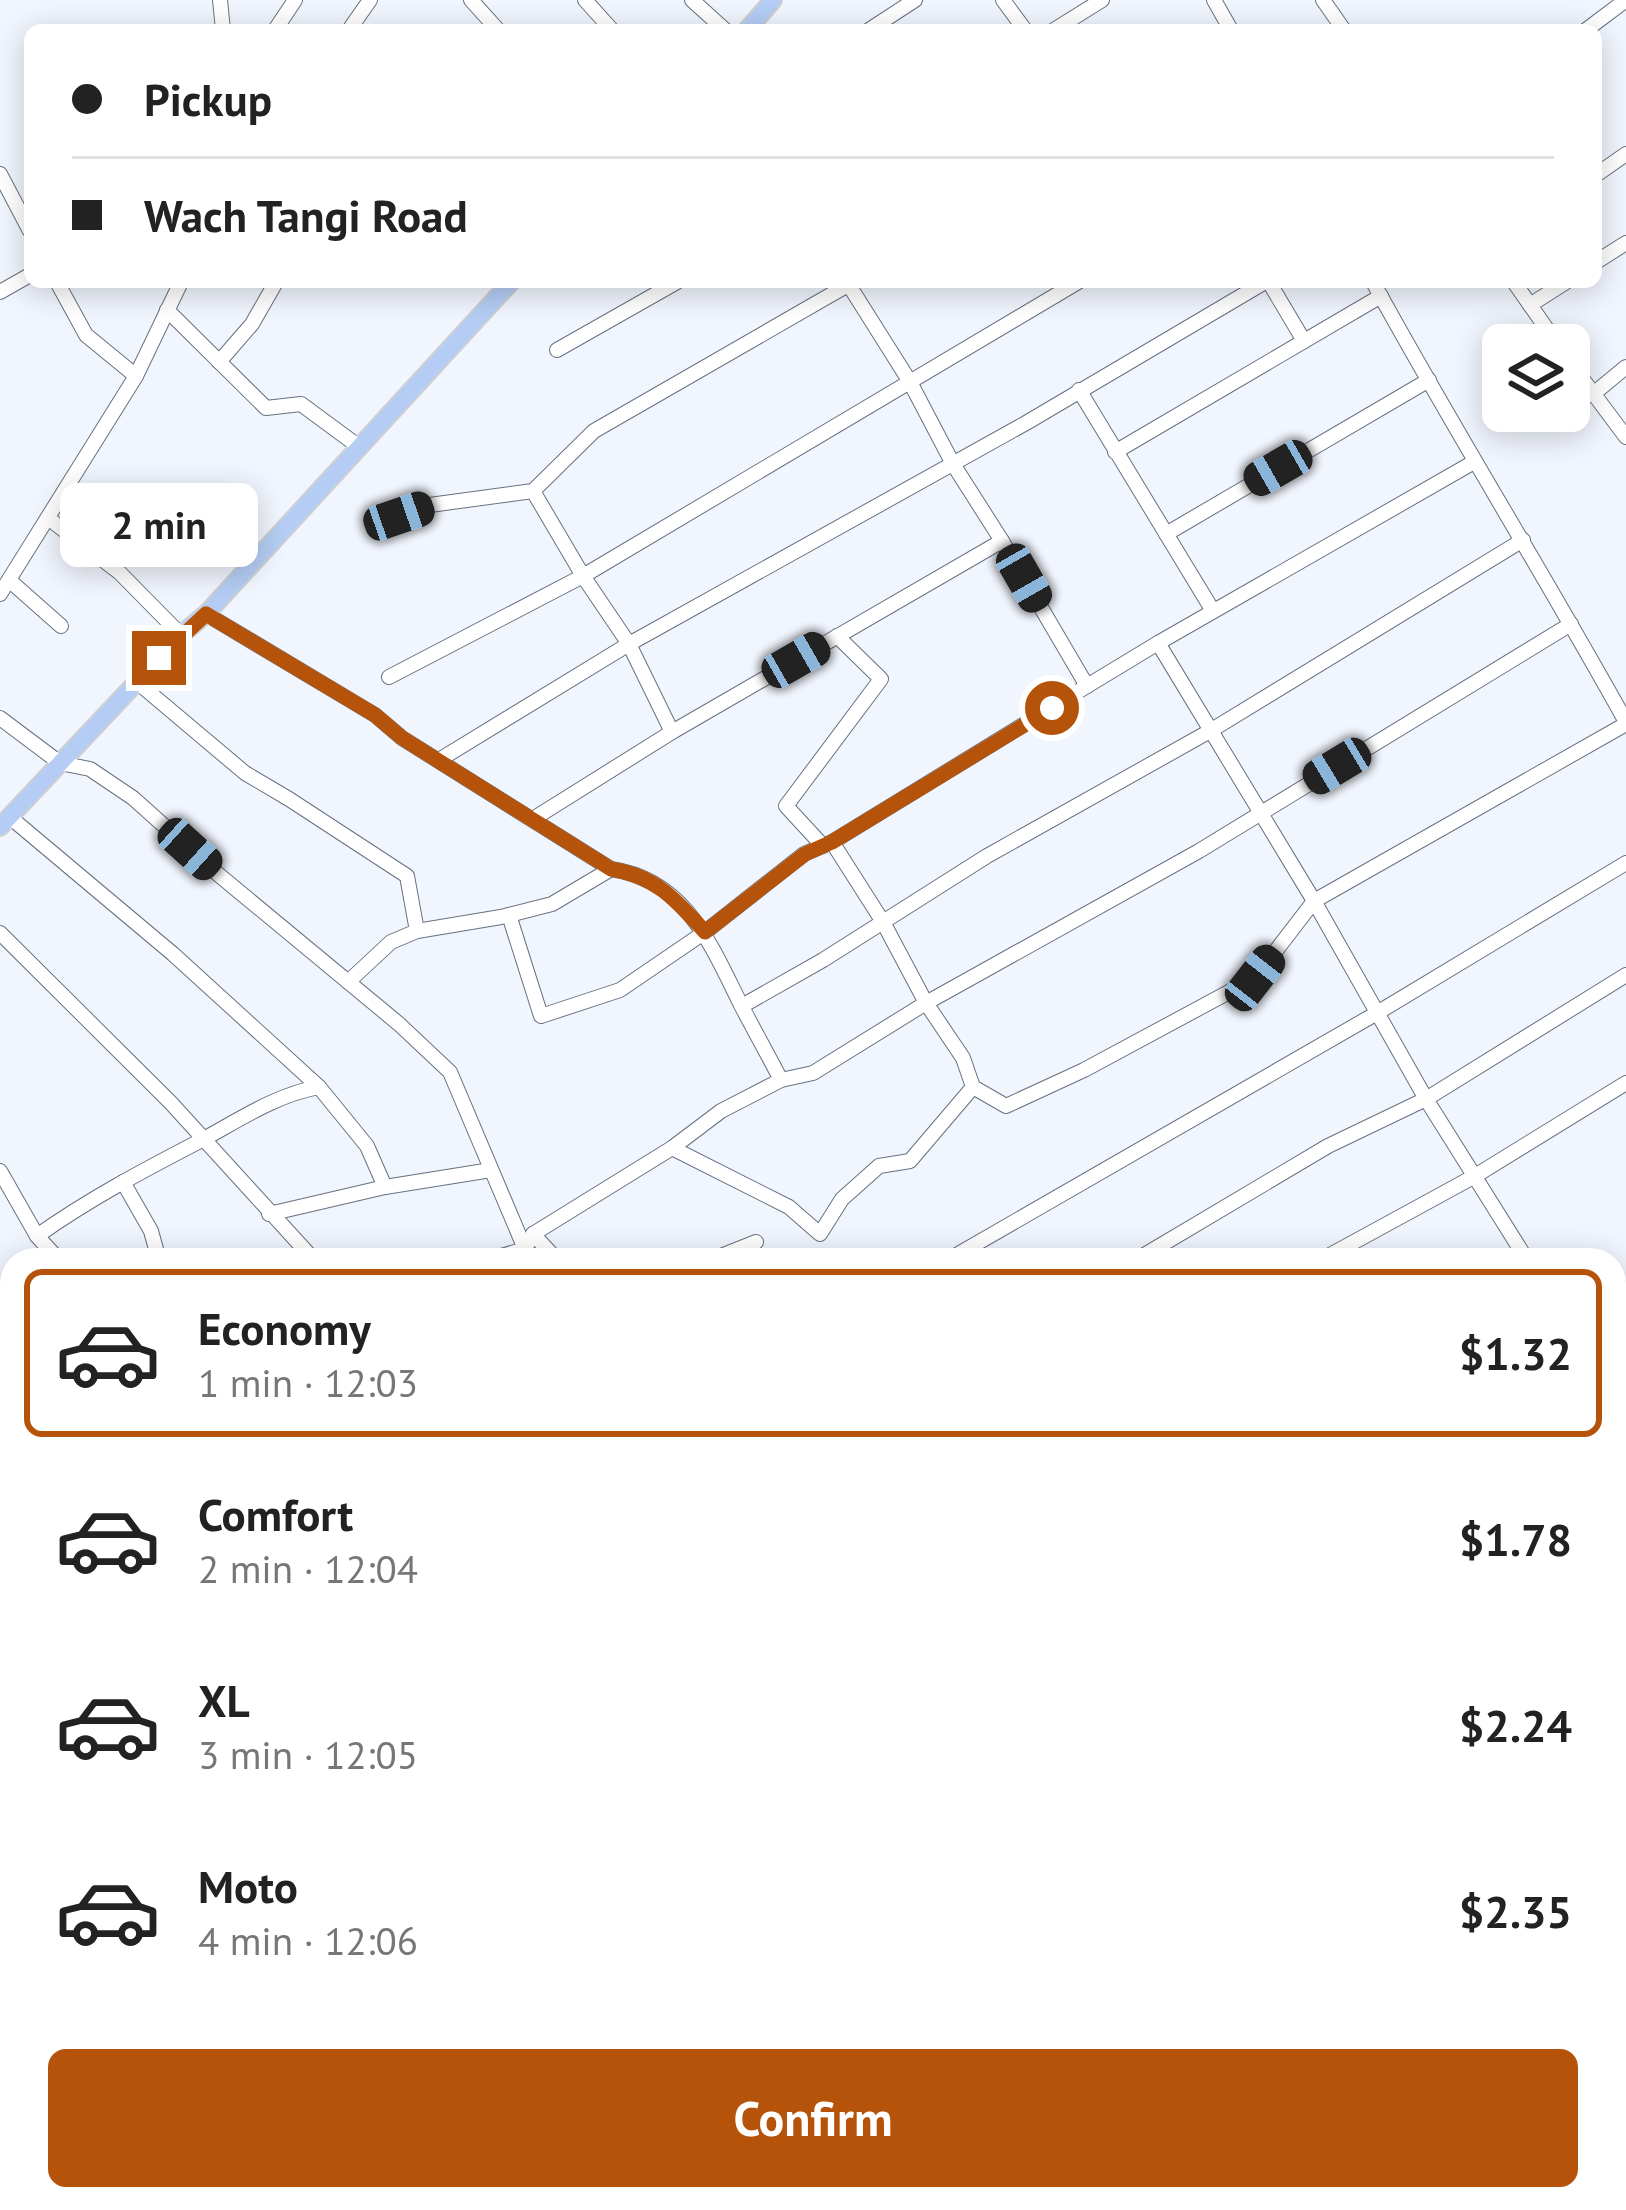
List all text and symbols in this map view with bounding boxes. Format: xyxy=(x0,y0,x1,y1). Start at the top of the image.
text: Pickup xyxy=(144,70,272,128)
text: Wach Tangi Road xyxy=(144,186,468,244)
map controls xyxy=(1482,324,1590,432)
button: layers xyxy=(1482,324,1590,432)
car xyxy=(1238,434,1318,502)
callout: 2 min xyxy=(60,484,258,568)
car xyxy=(359,487,439,545)
text: 2 min xyxy=(111,499,207,550)
car xyxy=(990,538,1058,618)
car xyxy=(756,626,836,694)
route end xyxy=(132,631,186,685)
route start xyxy=(1025,681,1079,735)
car xyxy=(1297,732,1377,800)
car xyxy=(151,812,229,886)
car xyxy=(1219,939,1291,1017)
icon: car xyxy=(54,1299,162,1407)
text: Economy xyxy=(198,1299,371,1357)
text: $1.32 xyxy=(1459,1324,1572,1382)
text: 1 min · 12:03 xyxy=(198,1357,418,1408)
icon: car xyxy=(54,1485,162,1593)
text: Comfort xyxy=(198,1485,353,1543)
text: $1.78 xyxy=(1459,1510,1572,1568)
text: 2 min · 12:04 xyxy=(198,1543,418,1594)
icon: car xyxy=(54,1671,162,1779)
text: XL xyxy=(198,1671,250,1729)
text: $2.24 xyxy=(1459,1696,1572,1754)
text: 3 min · 12:05 xyxy=(198,1729,418,1780)
icon: car xyxy=(54,1857,162,1965)
text: Moto xyxy=(198,1857,298,1915)
text: $2.35 xyxy=(1459,1882,1572,1940)
text: 4 min · 12:06 xyxy=(198,1915,418,1966)
button: Confirm xyxy=(48,2049,1578,2187)

